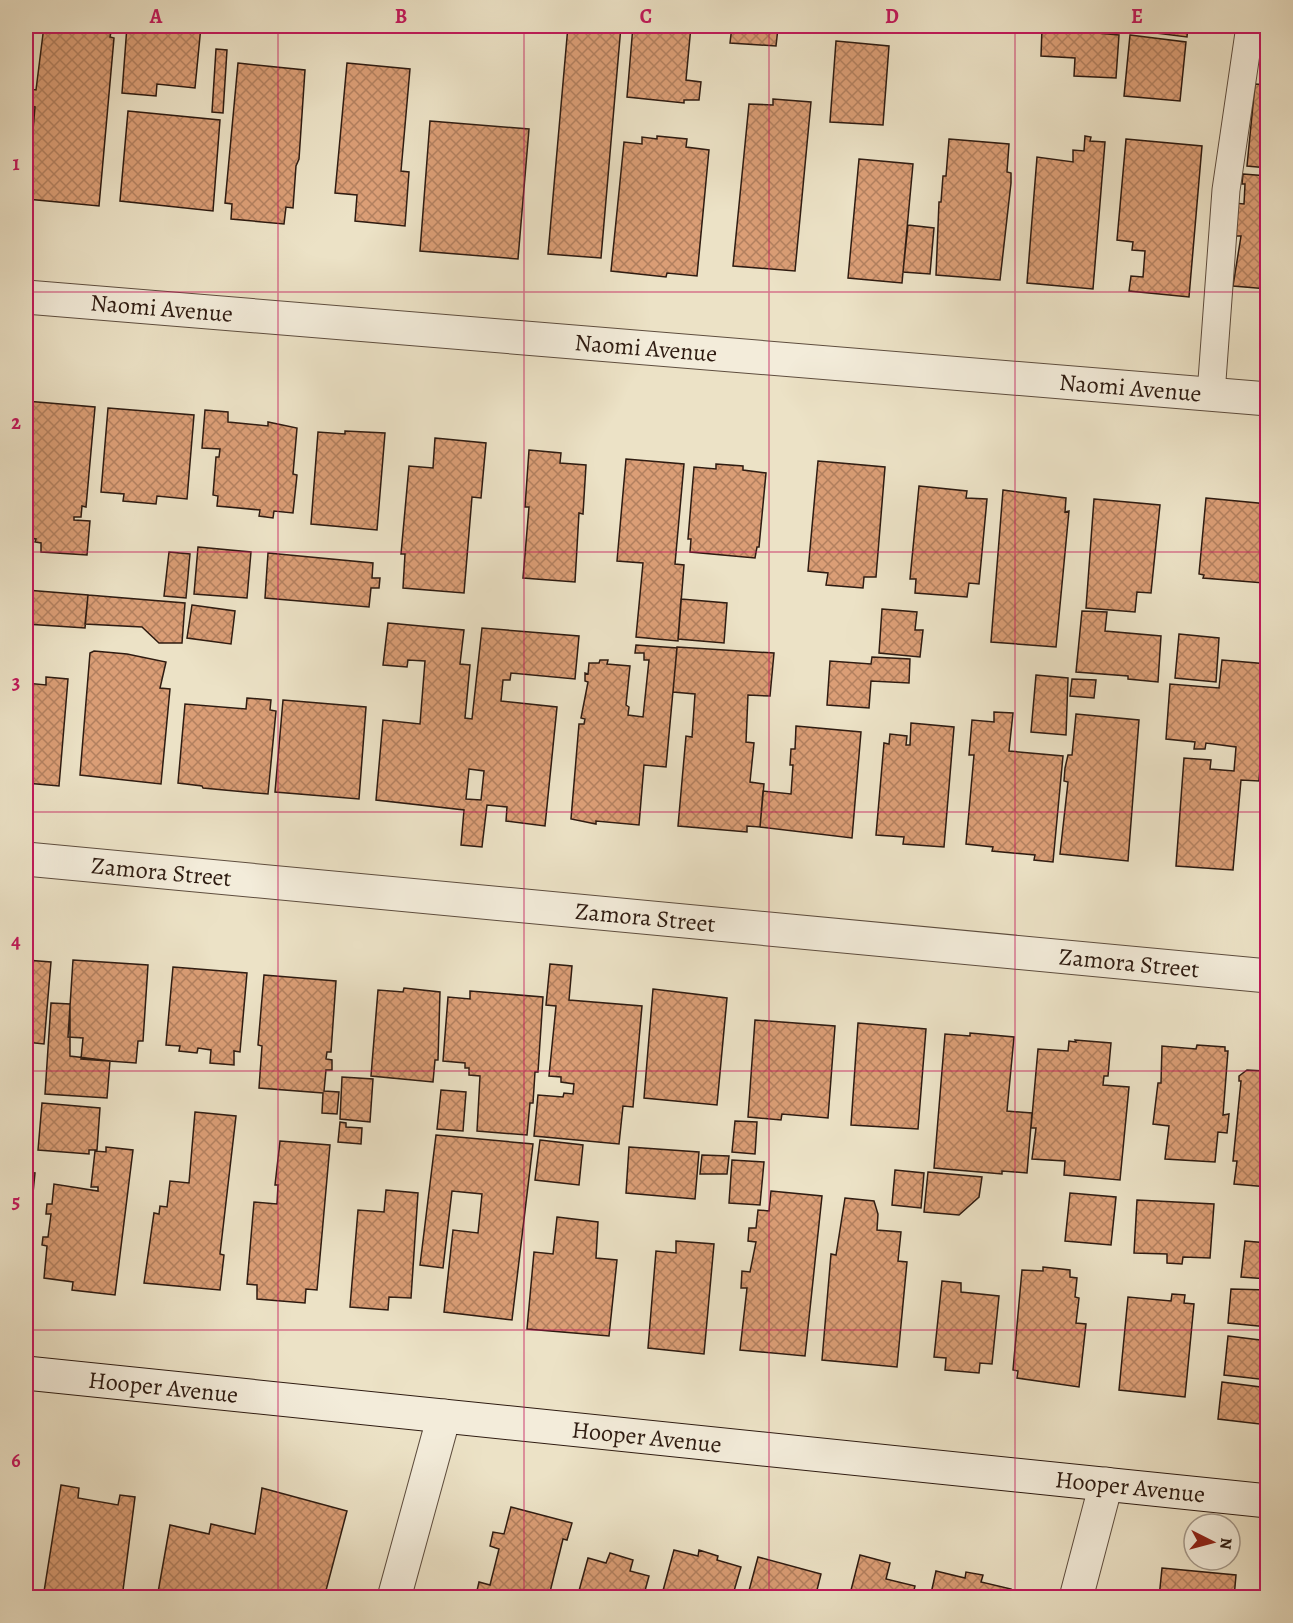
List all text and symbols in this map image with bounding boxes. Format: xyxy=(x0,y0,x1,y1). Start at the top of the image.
text: A xyxy=(149,3,163,30)
text: B xyxy=(395,3,407,30)
text: C xyxy=(640,3,652,30)
text: D xyxy=(885,3,899,30)
text: E xyxy=(1131,3,1143,30)
text: 1 xyxy=(12,150,20,177)
street label: Naomi Avenue xyxy=(89,286,234,330)
street label: Naomi Avenue xyxy=(573,326,718,370)
street label: Naomi Avenue xyxy=(1058,366,1203,409)
text: 2 xyxy=(11,409,21,436)
text: 3 xyxy=(12,669,20,696)
street label: Zamora Street xyxy=(90,849,233,894)
street label: Zamora Street xyxy=(574,895,717,940)
text: 4 xyxy=(11,928,21,955)
street label: Zamora Street xyxy=(1058,940,1201,985)
text: 5 xyxy=(12,1188,20,1215)
street label: Hooper Avenue xyxy=(87,1364,240,1411)
street label: Hooper Avenue xyxy=(570,1413,723,1461)
text: 6 xyxy=(11,1447,21,1474)
street label: Hooper Avenue xyxy=(1054,1463,1207,1510)
north arrow xyxy=(1182,1512,1242,1572)
text: N xyxy=(1214,1537,1237,1551)

